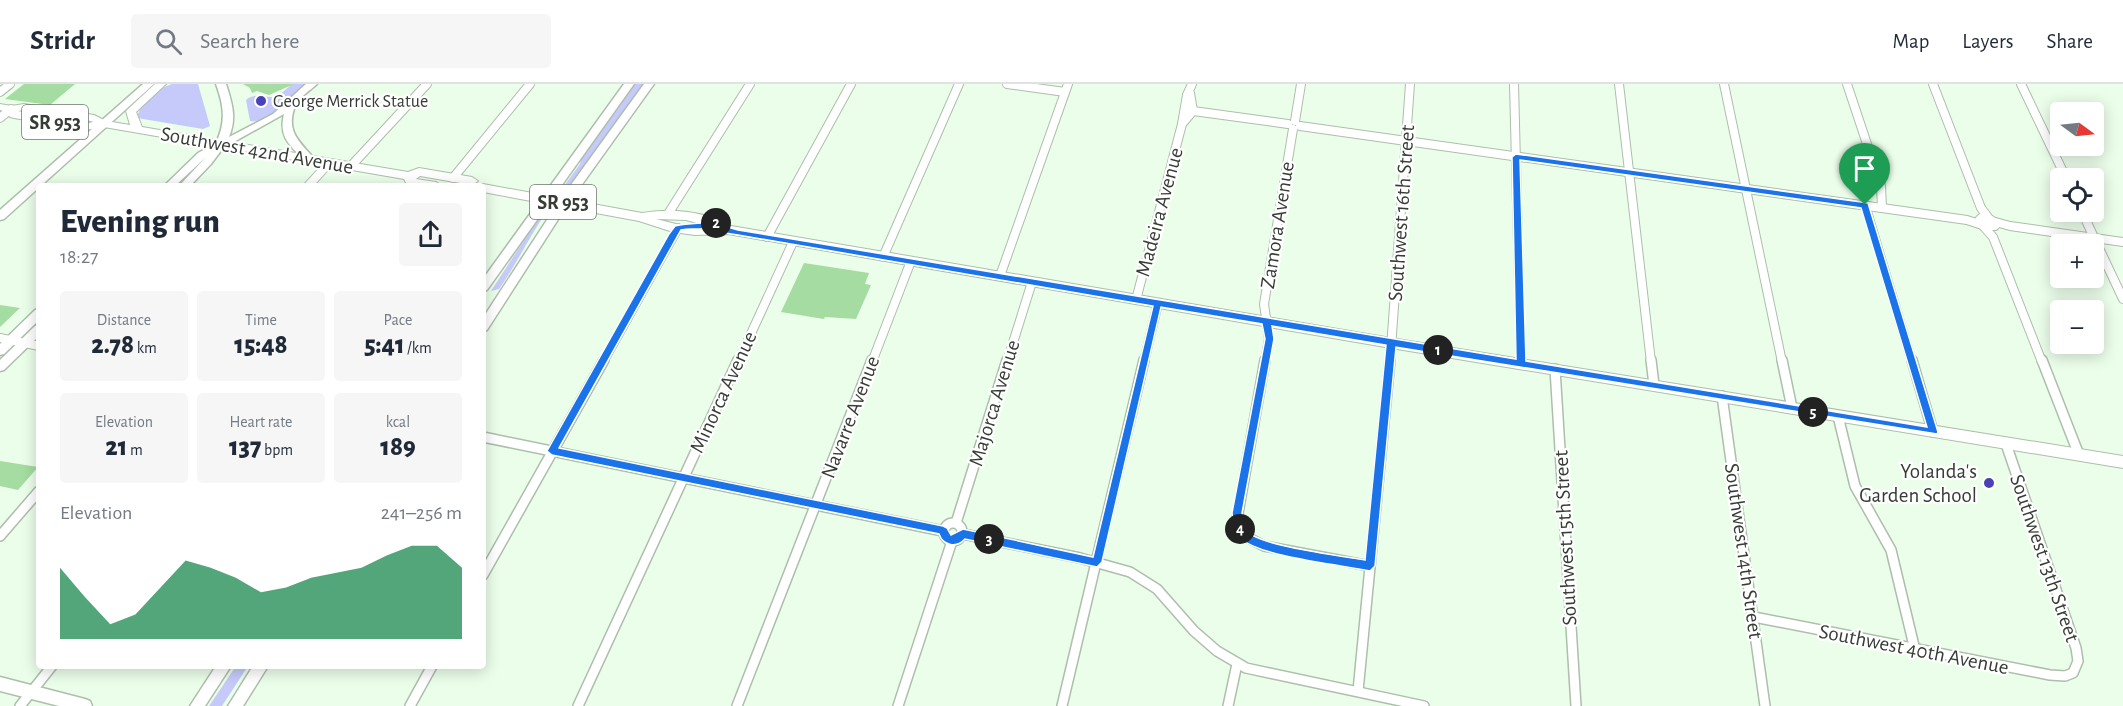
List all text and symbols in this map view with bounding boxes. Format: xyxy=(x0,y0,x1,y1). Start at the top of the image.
search box xyxy=(131,14,551,68)
icon: search xyxy=(152,25,185,58)
text: Stridr xyxy=(30,27,95,55)
text: Search here xyxy=(200,30,299,52)
text: Map xyxy=(1893,31,1929,52)
text: Layers xyxy=(1962,31,2013,52)
text: Share xyxy=(2046,31,2093,52)
place label: George Merrick Statue xyxy=(273,93,428,111)
marker: George Merrick Statue xyxy=(254,94,268,108)
north arrow xyxy=(2050,102,2104,156)
map controls xyxy=(2050,102,2104,354)
road number: SR 953 xyxy=(22,105,88,139)
street label: Southwest 42nd Avenue xyxy=(159,123,355,178)
street label: Southwest 16th Street xyxy=(1385,124,1418,302)
pin xyxy=(1839,143,1890,205)
street label: Madeira Avenue xyxy=(1132,145,1187,279)
icon: arrive xyxy=(1848,152,1881,185)
street label: Zamora Avenue xyxy=(1257,160,1298,290)
button: locate xyxy=(2050,168,2104,222)
road number: SR 953 xyxy=(530,185,596,219)
button: share xyxy=(399,203,462,266)
text: Evening run xyxy=(60,206,220,239)
pin: 2 xyxy=(701,208,731,238)
text: 2 xyxy=(712,215,720,231)
button: + xyxy=(2050,234,2104,288)
text: 18:27 xyxy=(60,247,98,267)
button: − xyxy=(2050,300,2104,354)
text: Distance xyxy=(97,312,151,328)
text: Time xyxy=(245,312,277,328)
text: Pace xyxy=(384,312,412,328)
street label: Minorca Avenue xyxy=(686,328,761,456)
text: 2.78 xyxy=(91,332,134,358)
text: 15:48 xyxy=(234,332,288,358)
text: 5:41 xyxy=(364,332,404,358)
pin: 1 xyxy=(1423,335,1453,365)
street label: Majorca Avenue xyxy=(965,338,1024,469)
text: km xyxy=(134,340,157,356)
text: /km xyxy=(404,340,432,356)
text: 1 xyxy=(1435,342,1441,358)
street label: Navarre Avenue xyxy=(817,353,883,481)
pin: 5 xyxy=(1798,397,1828,427)
text: 5 xyxy=(1810,404,1816,420)
text: Elevation xyxy=(95,414,153,430)
text: Heart rate xyxy=(230,414,292,430)
text: kcal xyxy=(386,414,410,430)
text: 21 xyxy=(105,434,127,460)
text: 137 xyxy=(229,434,261,460)
text: 189 xyxy=(380,434,416,460)
text: m xyxy=(127,442,143,458)
text: bpm xyxy=(261,442,293,458)
street label: Southwest 15th Street xyxy=(1550,449,1581,626)
place label: Yolanda's Garden School xyxy=(1859,461,1977,506)
street label: Southwest 14th Street xyxy=(1721,462,1766,640)
street label: Southwest 13th Street xyxy=(2006,472,2083,645)
marker: Yolanda's Garden School xyxy=(1982,476,1996,490)
text: Elevation xyxy=(60,503,132,523)
text: 241–256 m xyxy=(381,503,462,523)
pin: 4 xyxy=(1225,514,1255,544)
text: 4 xyxy=(1236,521,1244,537)
pin: 3 xyxy=(974,524,1004,554)
text: 3 xyxy=(986,531,992,547)
street label: Southwest 40th Avenue xyxy=(1817,621,2010,678)

